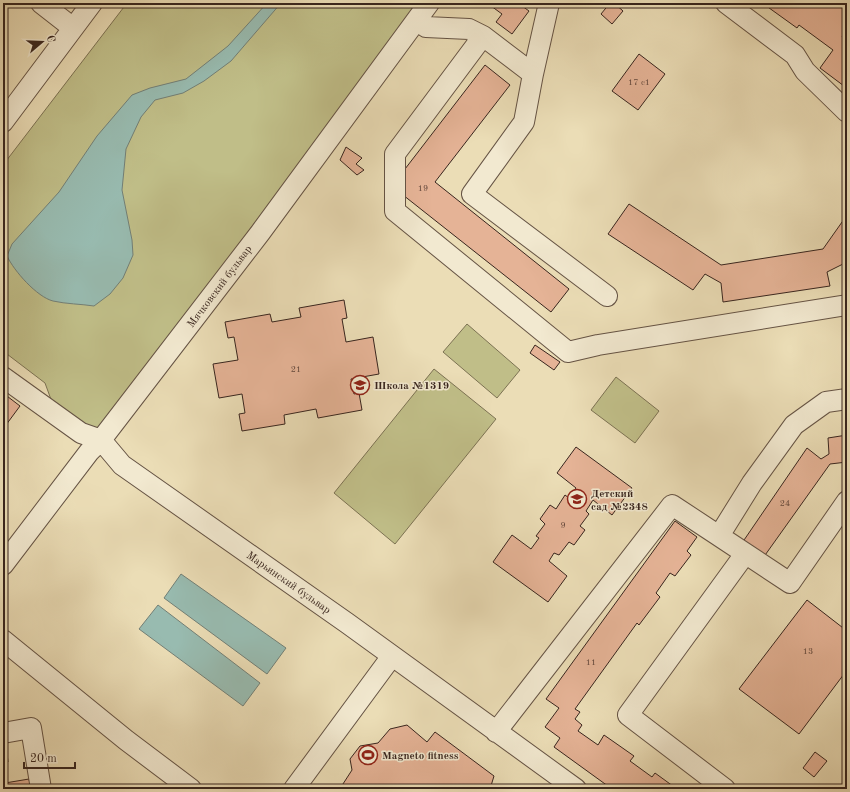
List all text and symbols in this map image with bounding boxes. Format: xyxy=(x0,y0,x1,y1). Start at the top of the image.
north arrow xyxy=(22,22,62,62)
text: С xyxy=(44,34,56,44)
house number: 17 с1 xyxy=(628,78,650,87)
house number: 19 xyxy=(418,184,428,193)
street label: Мячковский бульвар xyxy=(186,244,255,330)
house number: 21 xyxy=(291,365,301,374)
school or university icon: Школа №1319 xyxy=(349,374,371,396)
place label: Школа №1319 xyxy=(374,381,449,392)
school or university icon: Детский сад №2348 xyxy=(566,488,588,510)
place label: Детский сад №2348 xyxy=(591,489,648,513)
house number: 24 xyxy=(780,499,790,508)
house number: 9 xyxy=(560,521,566,530)
street label: Марьинский бульвар xyxy=(244,550,332,617)
house number: 13 xyxy=(803,647,813,656)
house number: 11 xyxy=(586,658,596,667)
scale bar xyxy=(24,744,75,770)
sports icon: Magneto fitness xyxy=(357,744,379,766)
place label: Magneto fitness xyxy=(382,751,459,762)
text: 20 m xyxy=(30,753,57,765)

